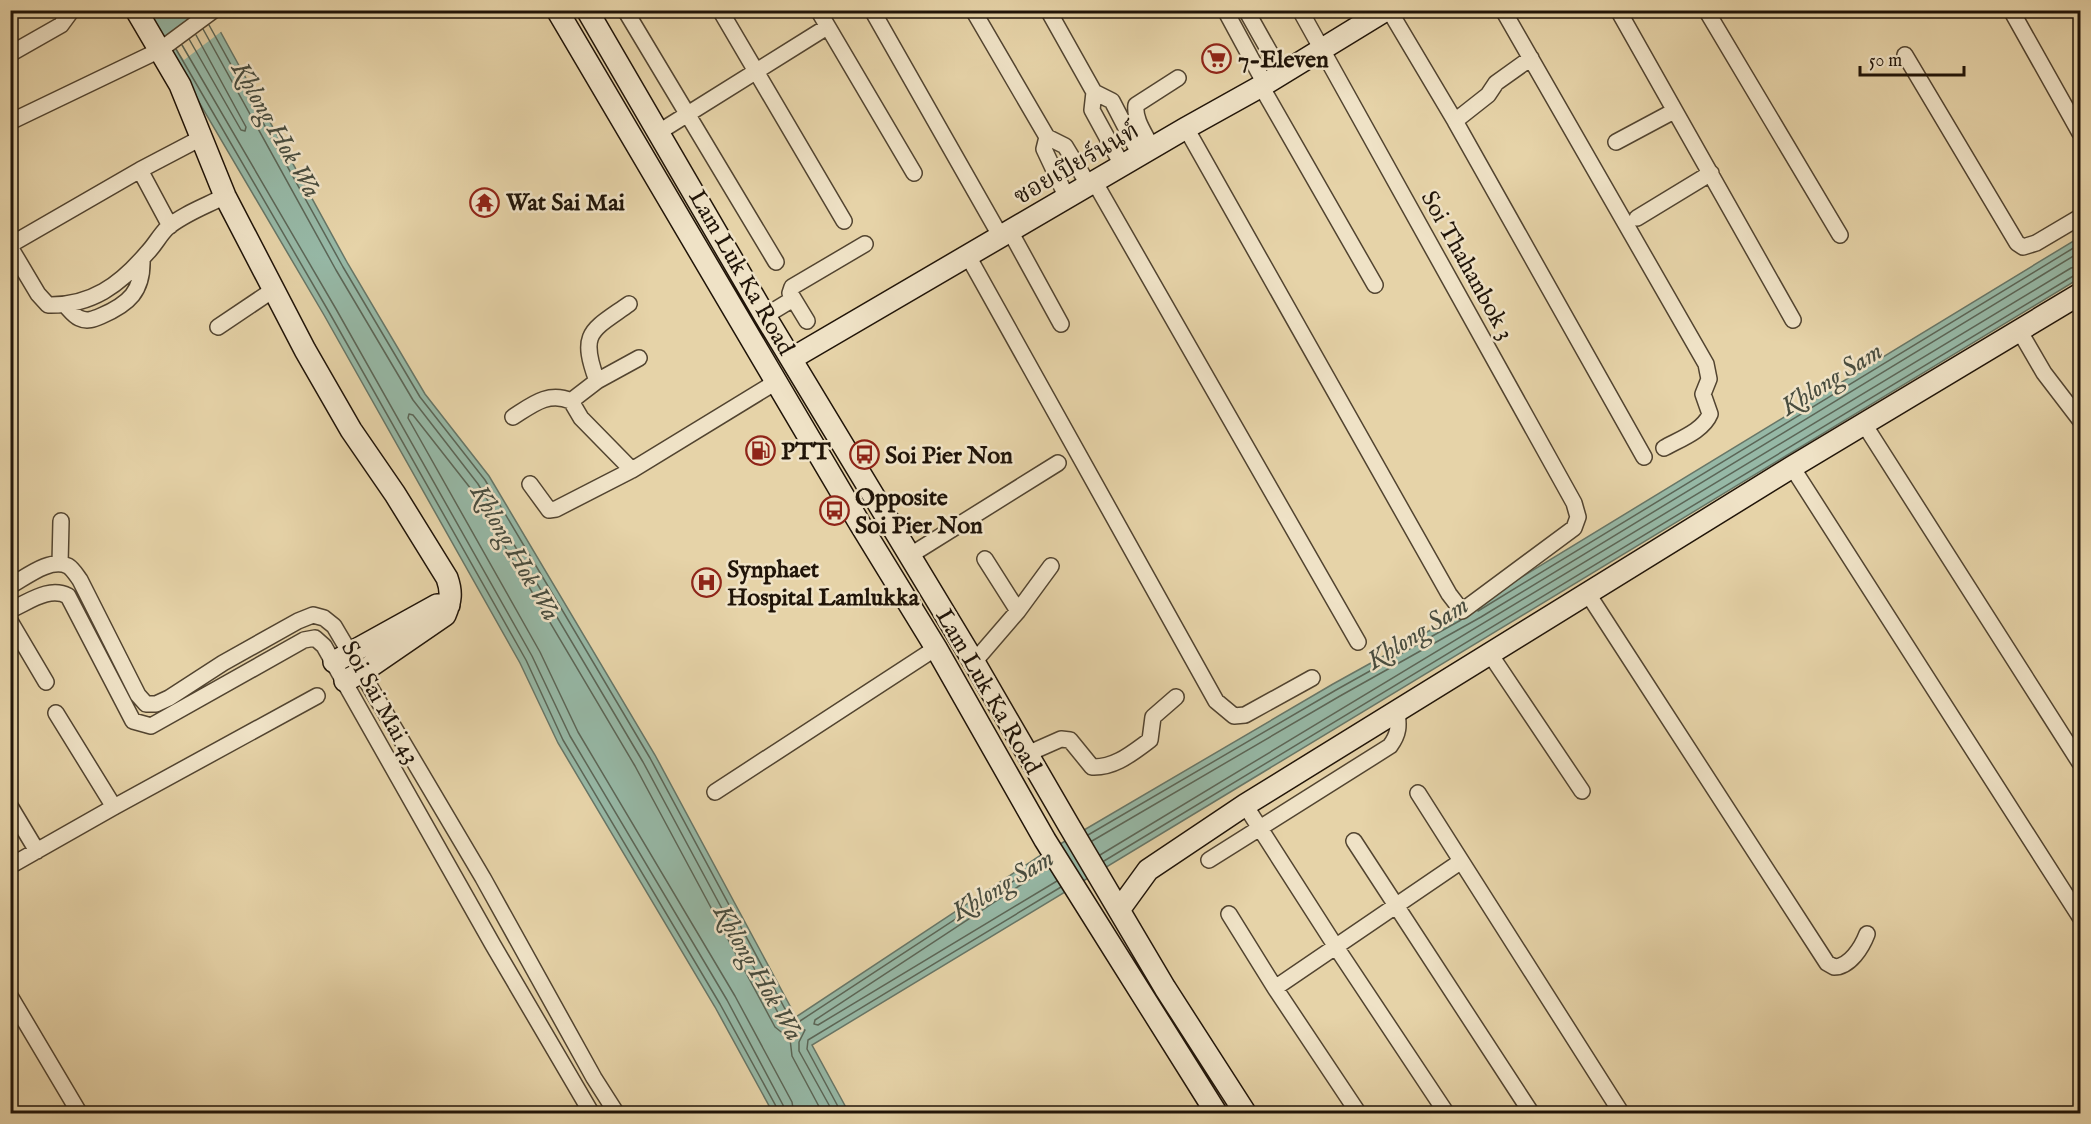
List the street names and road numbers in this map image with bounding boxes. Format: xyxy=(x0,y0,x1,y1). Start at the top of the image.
street label: ซอยเปียร์นนท์ xyxy=(1007,114,1145,213)
street label: Lam Luk Ka Road xyxy=(681,184,801,361)
street label: Soi Thahanbok 3 xyxy=(1413,186,1521,346)
street label: Lam Luk Ka Road xyxy=(928,603,1048,780)
street label: Soi Sai Mai 43 xyxy=(333,636,426,770)

